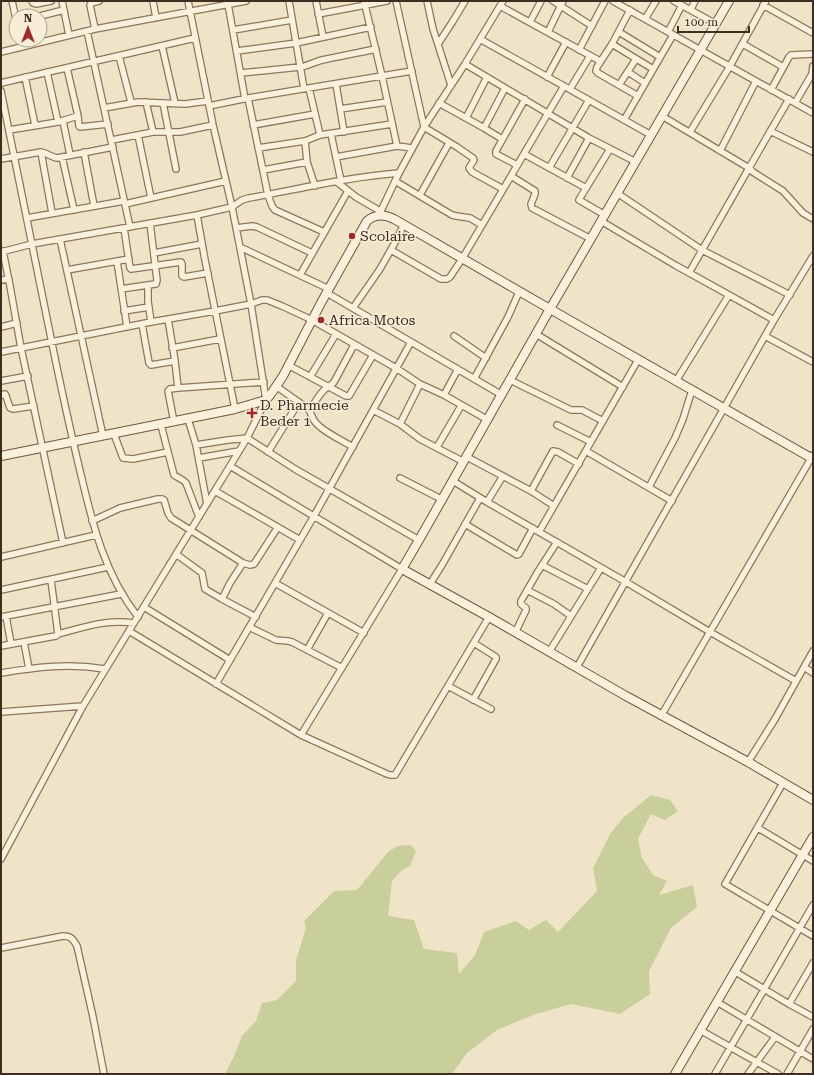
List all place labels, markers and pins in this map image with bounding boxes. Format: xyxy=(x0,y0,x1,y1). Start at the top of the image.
place label: Scolaire xyxy=(360,228,415,244)
marker: Scolaire xyxy=(347,231,357,241)
place label: Africa Motos xyxy=(329,312,416,328)
marker: Africa Motos xyxy=(316,315,326,325)
place label: D. Pharmecie Beder 1 xyxy=(260,397,349,429)
marker: D. Pharmecie Beder 1 xyxy=(247,408,257,418)

